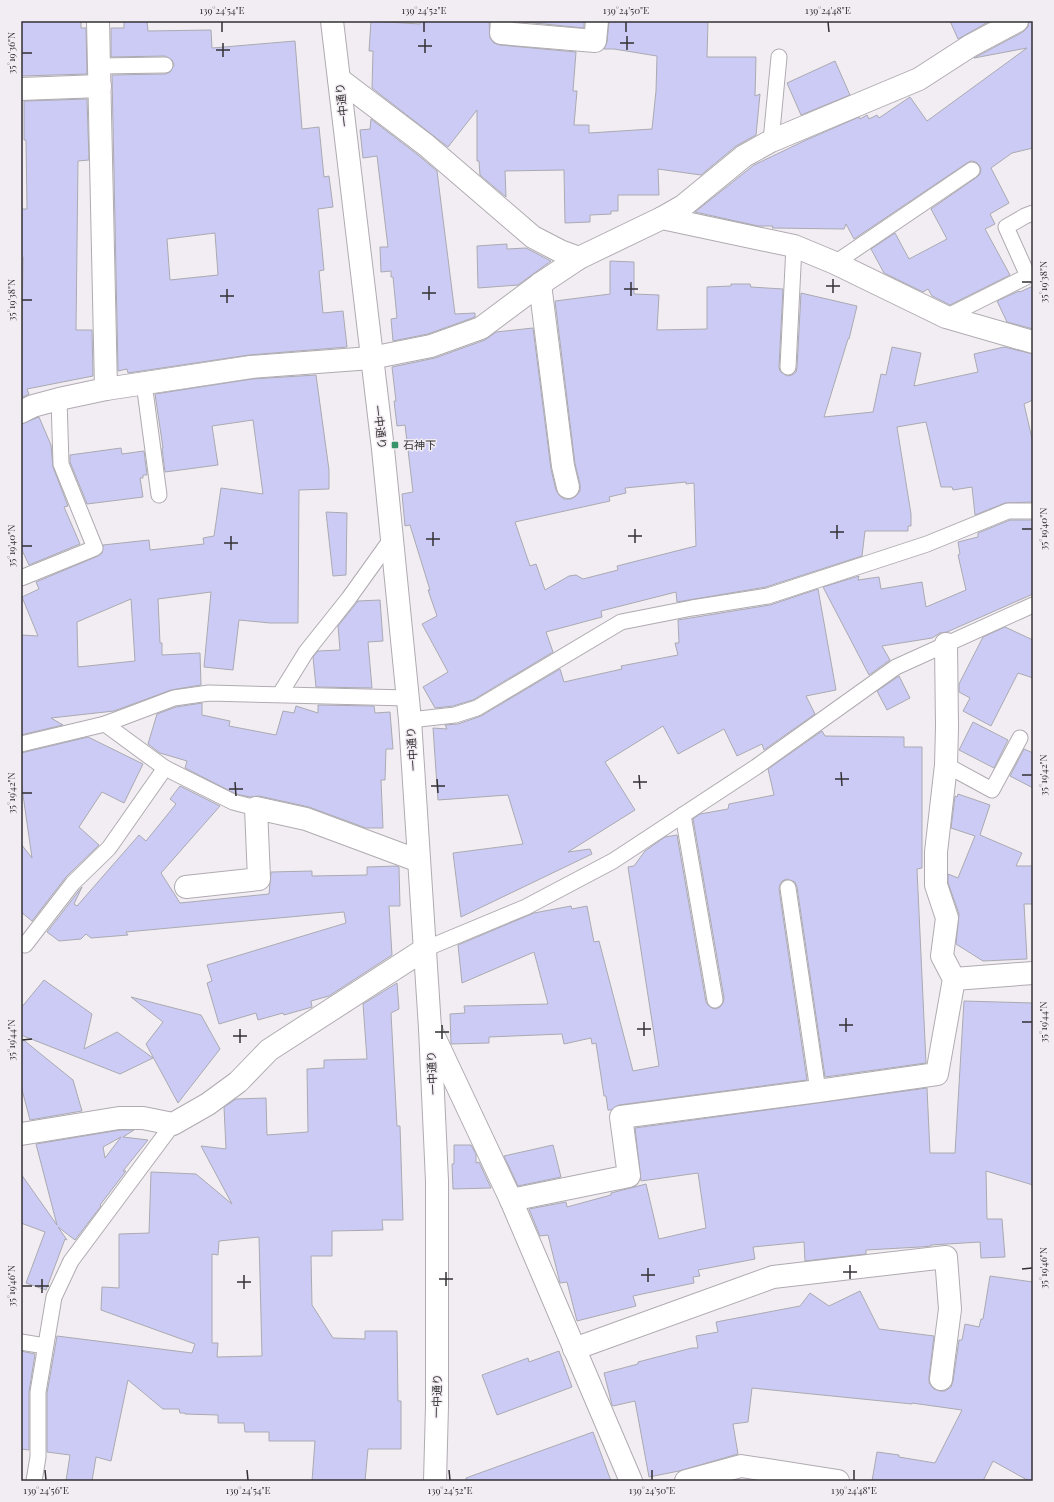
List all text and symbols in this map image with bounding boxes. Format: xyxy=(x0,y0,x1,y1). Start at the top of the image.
text: 139°24'54"E xyxy=(199,3,245,17)
text: 139°24'52"E xyxy=(401,3,447,17)
text: 139°24'50"E xyxy=(603,3,649,17)
text: 139°24'48"E xyxy=(805,3,851,17)
text: 35°19'36"N xyxy=(4,32,18,74)
street label: 一中通り xyxy=(331,82,352,128)
text: 35°19'38"N xyxy=(1036,261,1050,303)
text: 35°19'38"N xyxy=(4,279,18,321)
street label: 一中通り xyxy=(370,404,391,450)
place label: 石神下 xyxy=(403,437,436,452)
marker: 石神下 xyxy=(390,440,400,450)
text: 35°19'40"N xyxy=(1036,508,1050,550)
text: 35°19'40"N xyxy=(4,525,18,567)
street label: 一中通り xyxy=(402,727,421,772)
text: 35°19'42"N xyxy=(1036,754,1050,796)
text: 35°19'42"N xyxy=(4,772,18,814)
text: 35°19'44"N xyxy=(1036,1001,1050,1043)
text: 35°19'44"N xyxy=(4,1019,18,1061)
street label: 一中通り xyxy=(423,1051,440,1095)
text: 35°19'46"N xyxy=(1036,1247,1050,1289)
text: 35°19'46"N xyxy=(4,1265,18,1307)
street label: 一中通り xyxy=(429,1374,444,1418)
text: 139°24'56"E xyxy=(23,1483,69,1497)
text: 139°24'54"E xyxy=(225,1483,271,1497)
text: 139°24'52"E xyxy=(427,1483,473,1497)
text: 139°24'50"E xyxy=(629,1483,675,1497)
text: 139°24'48"E xyxy=(831,1483,877,1497)

